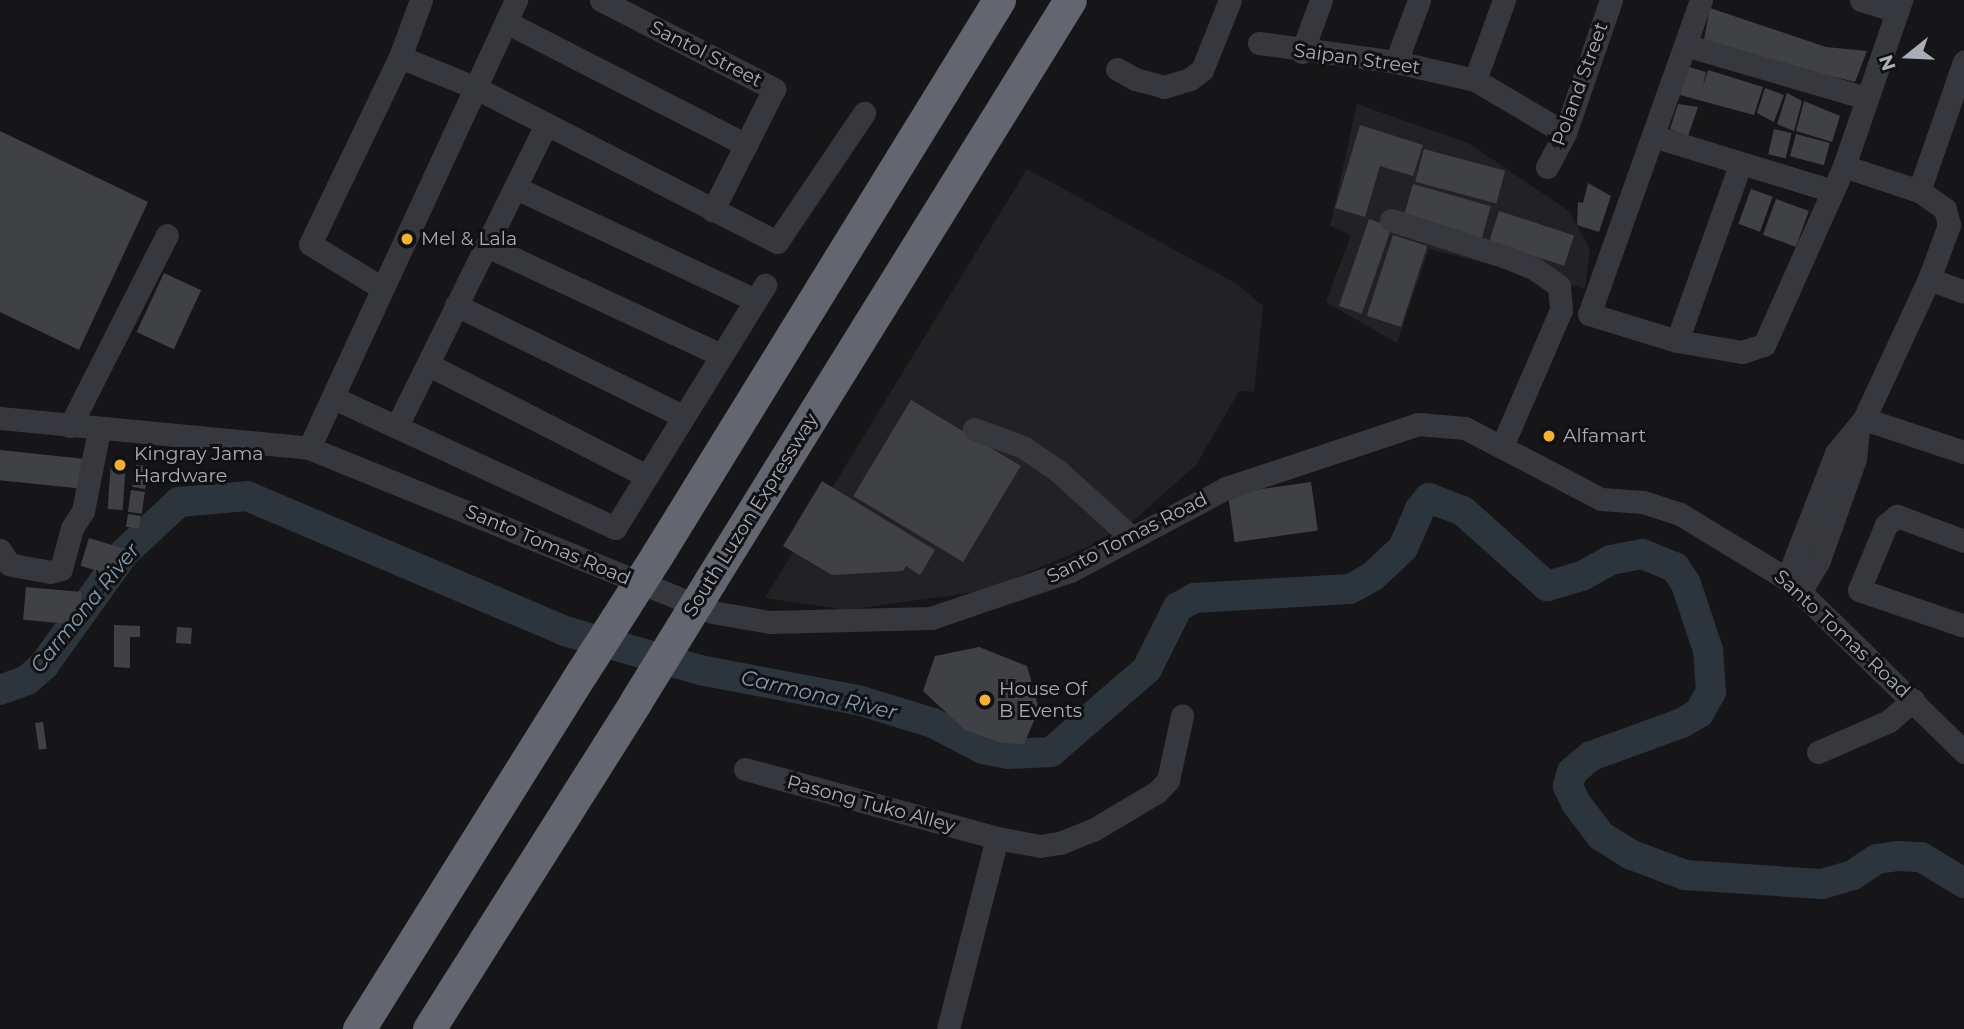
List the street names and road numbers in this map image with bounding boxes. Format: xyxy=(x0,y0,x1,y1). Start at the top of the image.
street label: Santol Street xyxy=(646,16,766,92)
street label: Poland Street xyxy=(1547,19,1613,149)
street label: Saipan Street xyxy=(1292,39,1422,79)
street label: South Luzon Expressway xyxy=(679,409,823,621)
street label: Santo Tomas Road xyxy=(1043,488,1211,588)
street label: Santo Tomas Road xyxy=(462,500,634,590)
street label: Santo Tomas Road xyxy=(1769,565,1915,703)
street label: Pasong Tuko Alley xyxy=(784,771,958,837)

